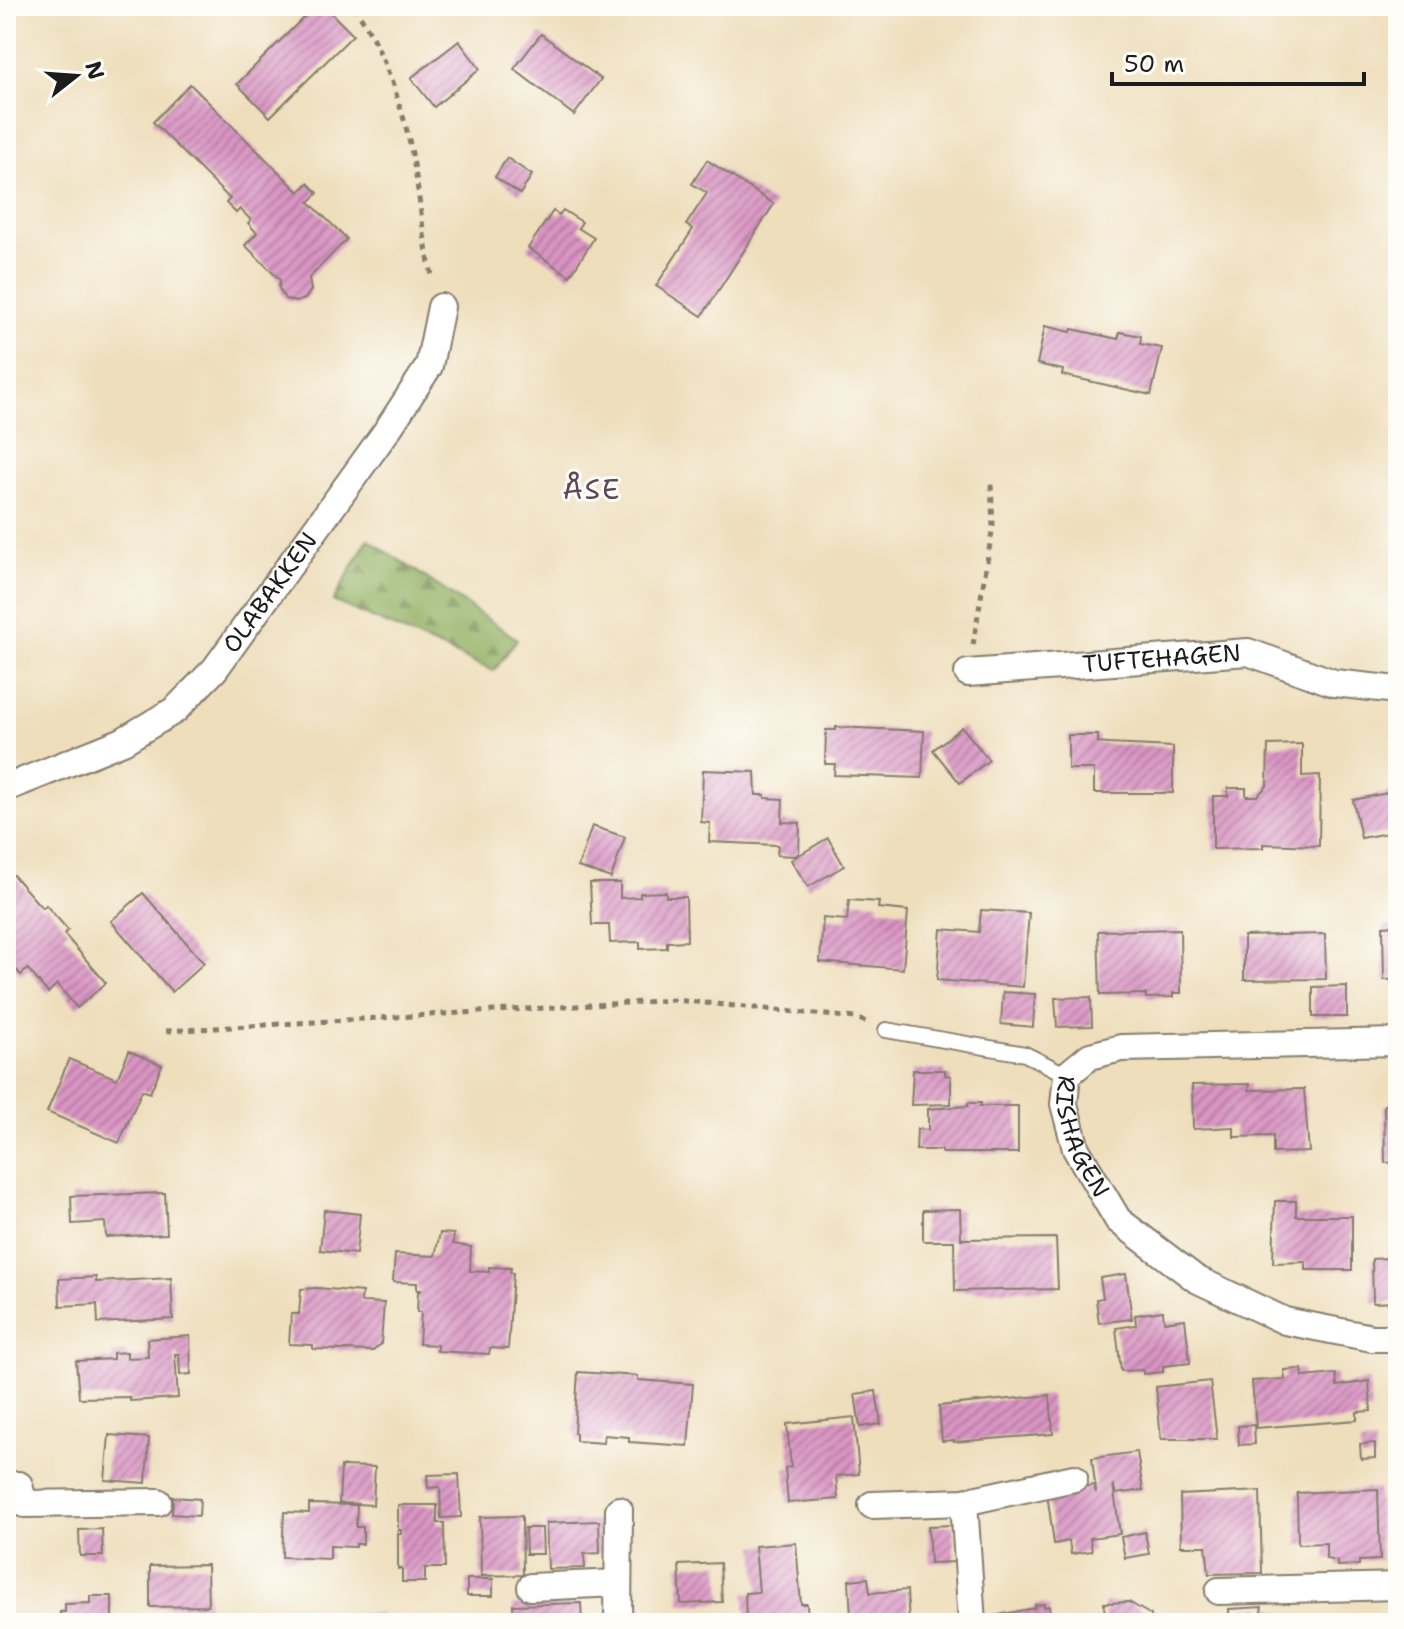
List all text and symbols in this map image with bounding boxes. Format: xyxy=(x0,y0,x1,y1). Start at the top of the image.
north arrow xyxy=(36,36,116,116)
scale bar xyxy=(1112,36,1364,86)
text: 50 m xyxy=(1124,48,1184,80)
text: N xyxy=(78,58,111,83)
district label: ÅSE xyxy=(562,470,622,508)
street label: OLABAKKEN xyxy=(216,526,324,660)
street label: TUFTEHAGEN xyxy=(1081,637,1242,680)
street label: RISHAGEN xyxy=(1048,1074,1117,1203)

